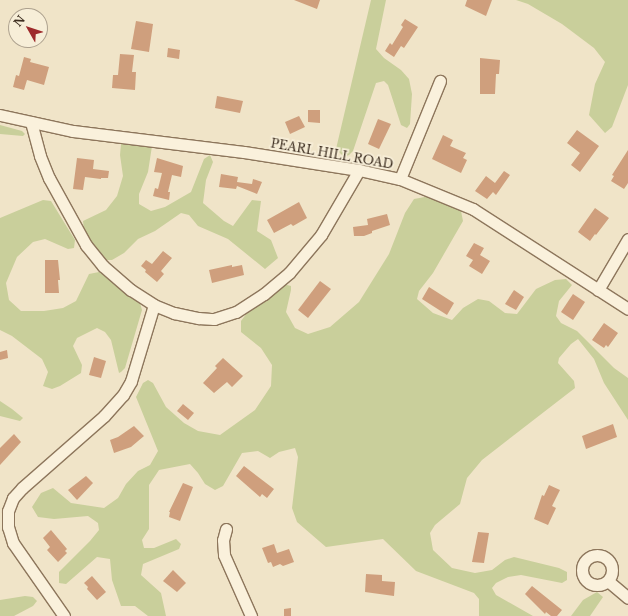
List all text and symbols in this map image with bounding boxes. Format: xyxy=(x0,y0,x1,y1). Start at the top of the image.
north arrow xyxy=(8,8,48,48)
text: N xyxy=(11,13,28,30)
street label: PEARL HILL ROAD xyxy=(269,136,395,172)

